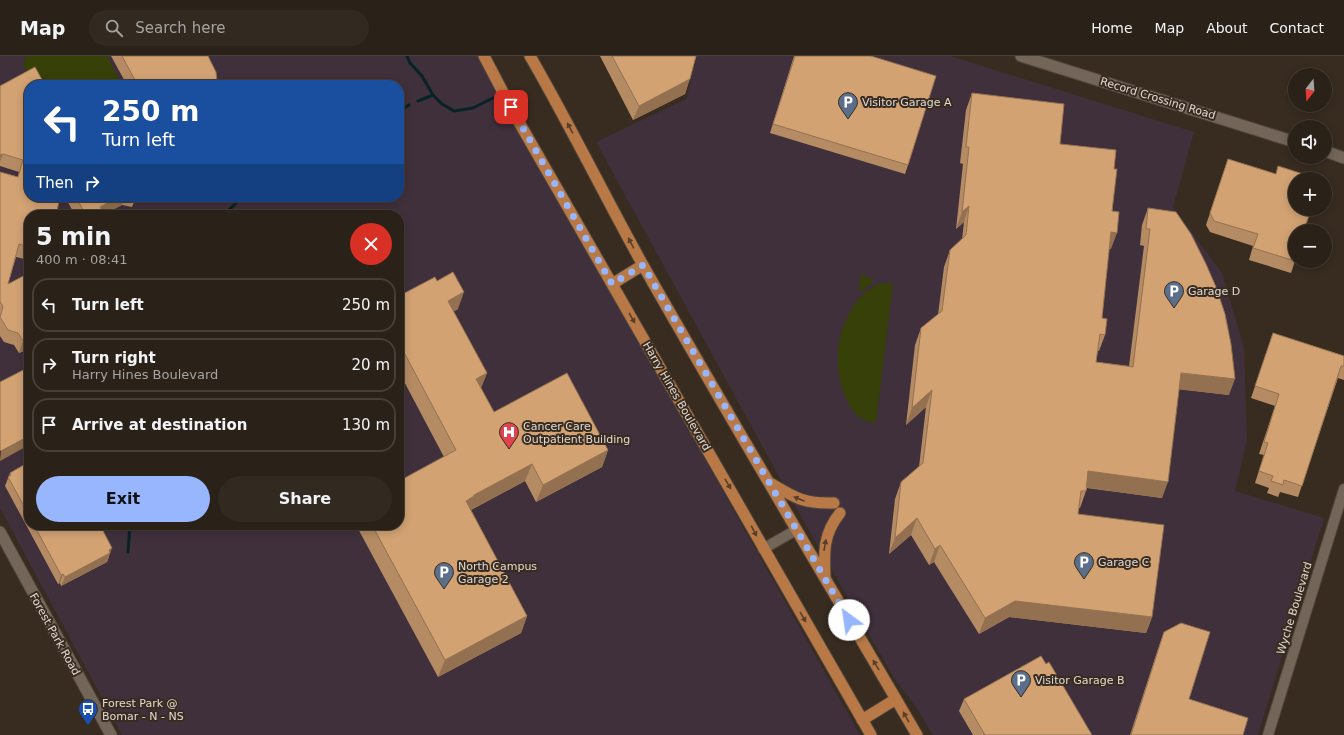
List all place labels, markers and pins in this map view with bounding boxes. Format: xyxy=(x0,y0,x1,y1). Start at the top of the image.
pin xyxy=(494,90,528,124)
parking icon: Visitor Garage A xyxy=(837,91,859,119)
place label: Visitor Garage A xyxy=(862,96,952,109)
parking icon: Garage D xyxy=(1163,280,1185,308)
place label: Garage D xyxy=(1188,285,1240,298)
place label: Cancer Care Outpatient Building xyxy=(523,420,630,446)
hospital icon: Cancer Care Outpatient Building xyxy=(498,421,520,449)
parking icon: Garage C xyxy=(1073,551,1095,579)
place label: Garage C xyxy=(1098,556,1150,569)
place label: North Campus Garage 2 xyxy=(458,560,537,586)
parking icon: North Campus Garage 2 xyxy=(433,561,455,589)
parking icon: Visitor Garage B xyxy=(1010,669,1032,697)
place label: Visitor Garage B xyxy=(1035,674,1125,687)
place label: Forest Park @ Bomar - N - NS xyxy=(102,697,184,723)
bus stop icon: Forest Park @ Bomar - N - NS xyxy=(77,698,99,726)

